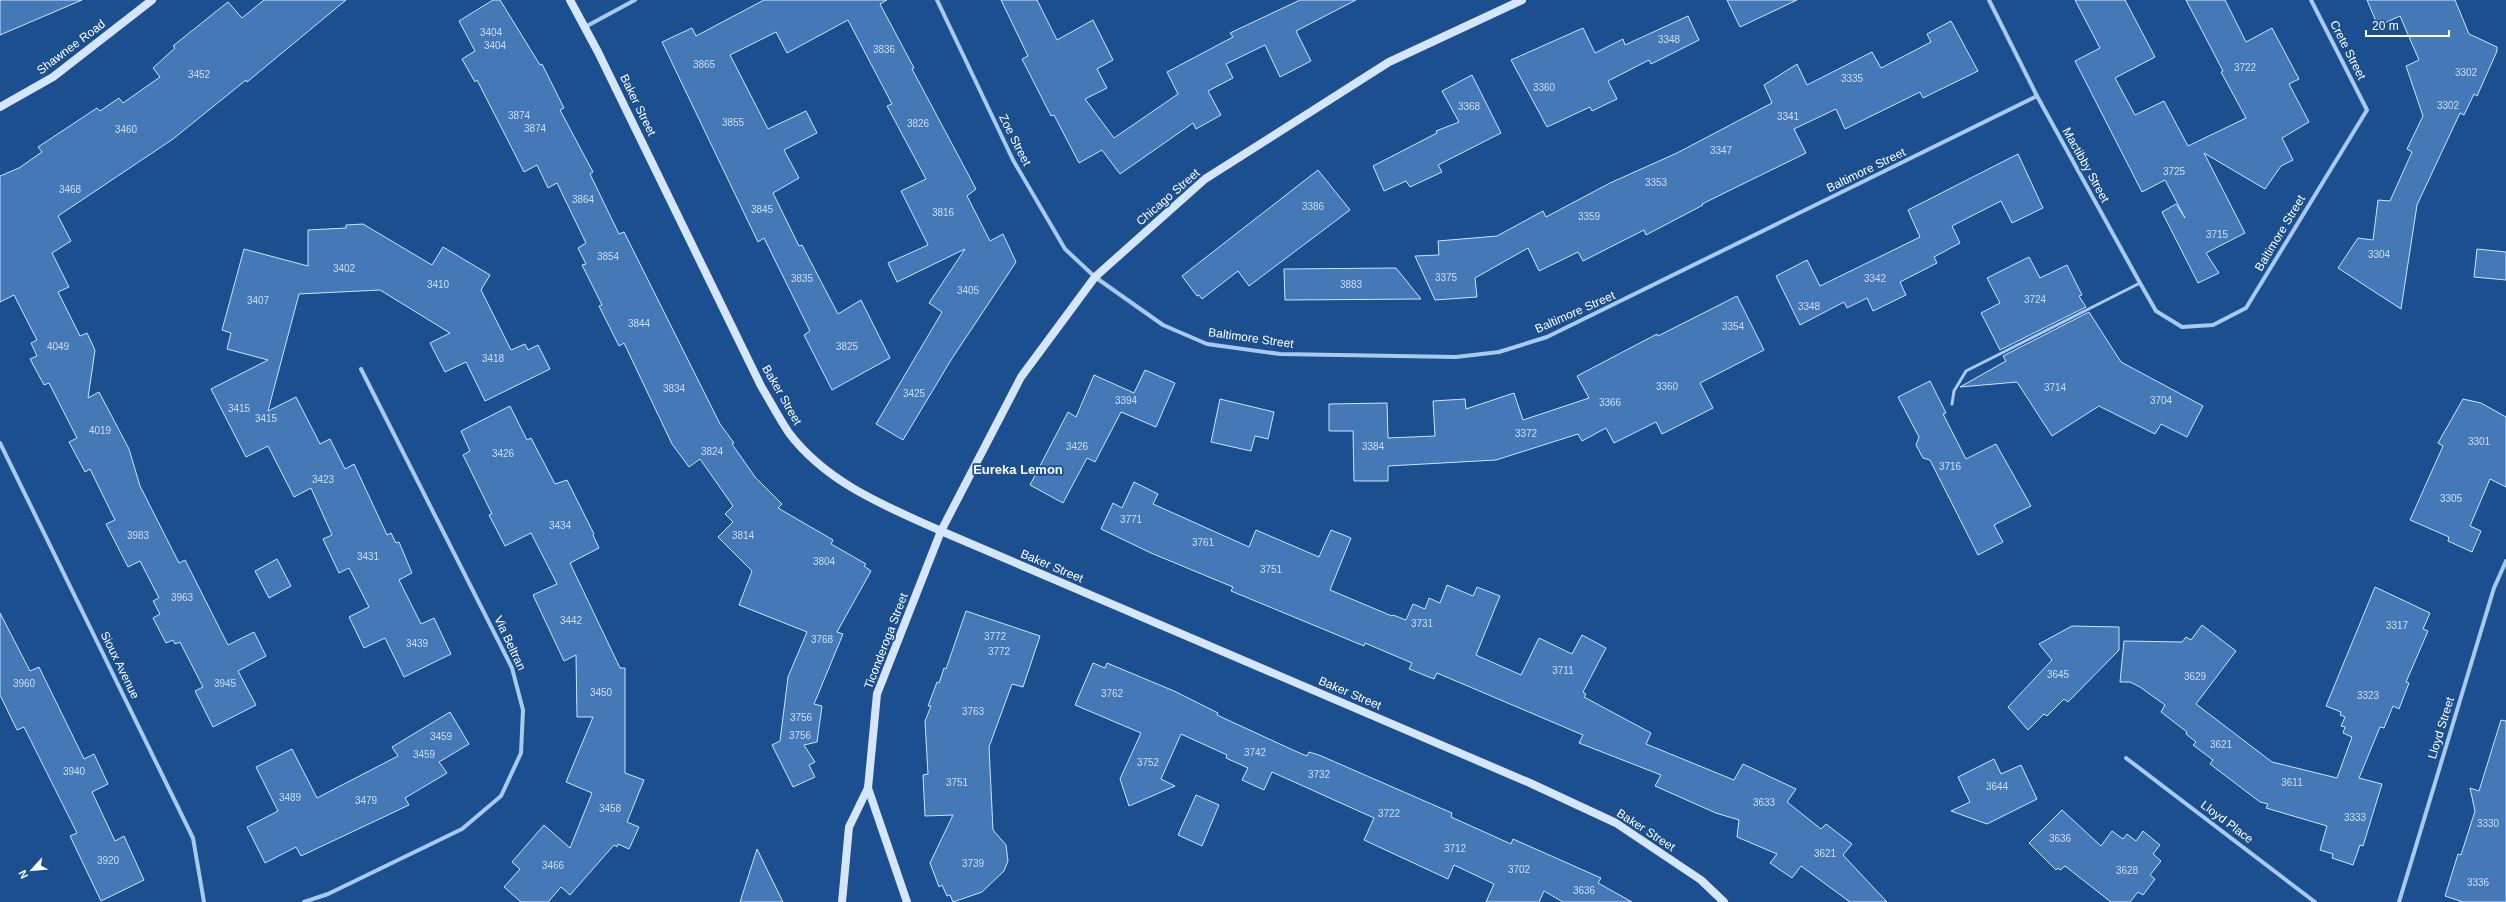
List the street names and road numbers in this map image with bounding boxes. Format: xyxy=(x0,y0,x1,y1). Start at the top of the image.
street label: Shawnee Road xyxy=(34,17,108,77)
street label: Crete Street xyxy=(2327,18,2369,83)
street label: Baker Street xyxy=(617,72,659,139)
street label: Zoe Street xyxy=(996,112,1034,169)
street label: Mactibby Street xyxy=(2060,125,2113,205)
street label: Baltimore Street xyxy=(1824,145,1908,195)
street label: Chicago Street xyxy=(1133,165,1203,228)
street label: Baltimore Street xyxy=(2252,192,2308,273)
street label: Baltimore Street xyxy=(1533,288,1618,336)
street label: Baltimore Street xyxy=(1207,325,1295,351)
street label: Baker Street xyxy=(759,363,805,428)
street label: Baker Street xyxy=(1019,547,1086,586)
street label: Ticonderoga Street xyxy=(861,590,911,691)
street label: Via Beltran xyxy=(491,614,529,672)
street label: Sioux Avenue xyxy=(98,629,142,701)
street label: Baker Street xyxy=(1317,674,1384,713)
street label: Lloyd Street xyxy=(2425,695,2457,761)
street label: Lloyd Place xyxy=(2198,798,2256,846)
street label: Baker Street xyxy=(1614,806,1678,854)

